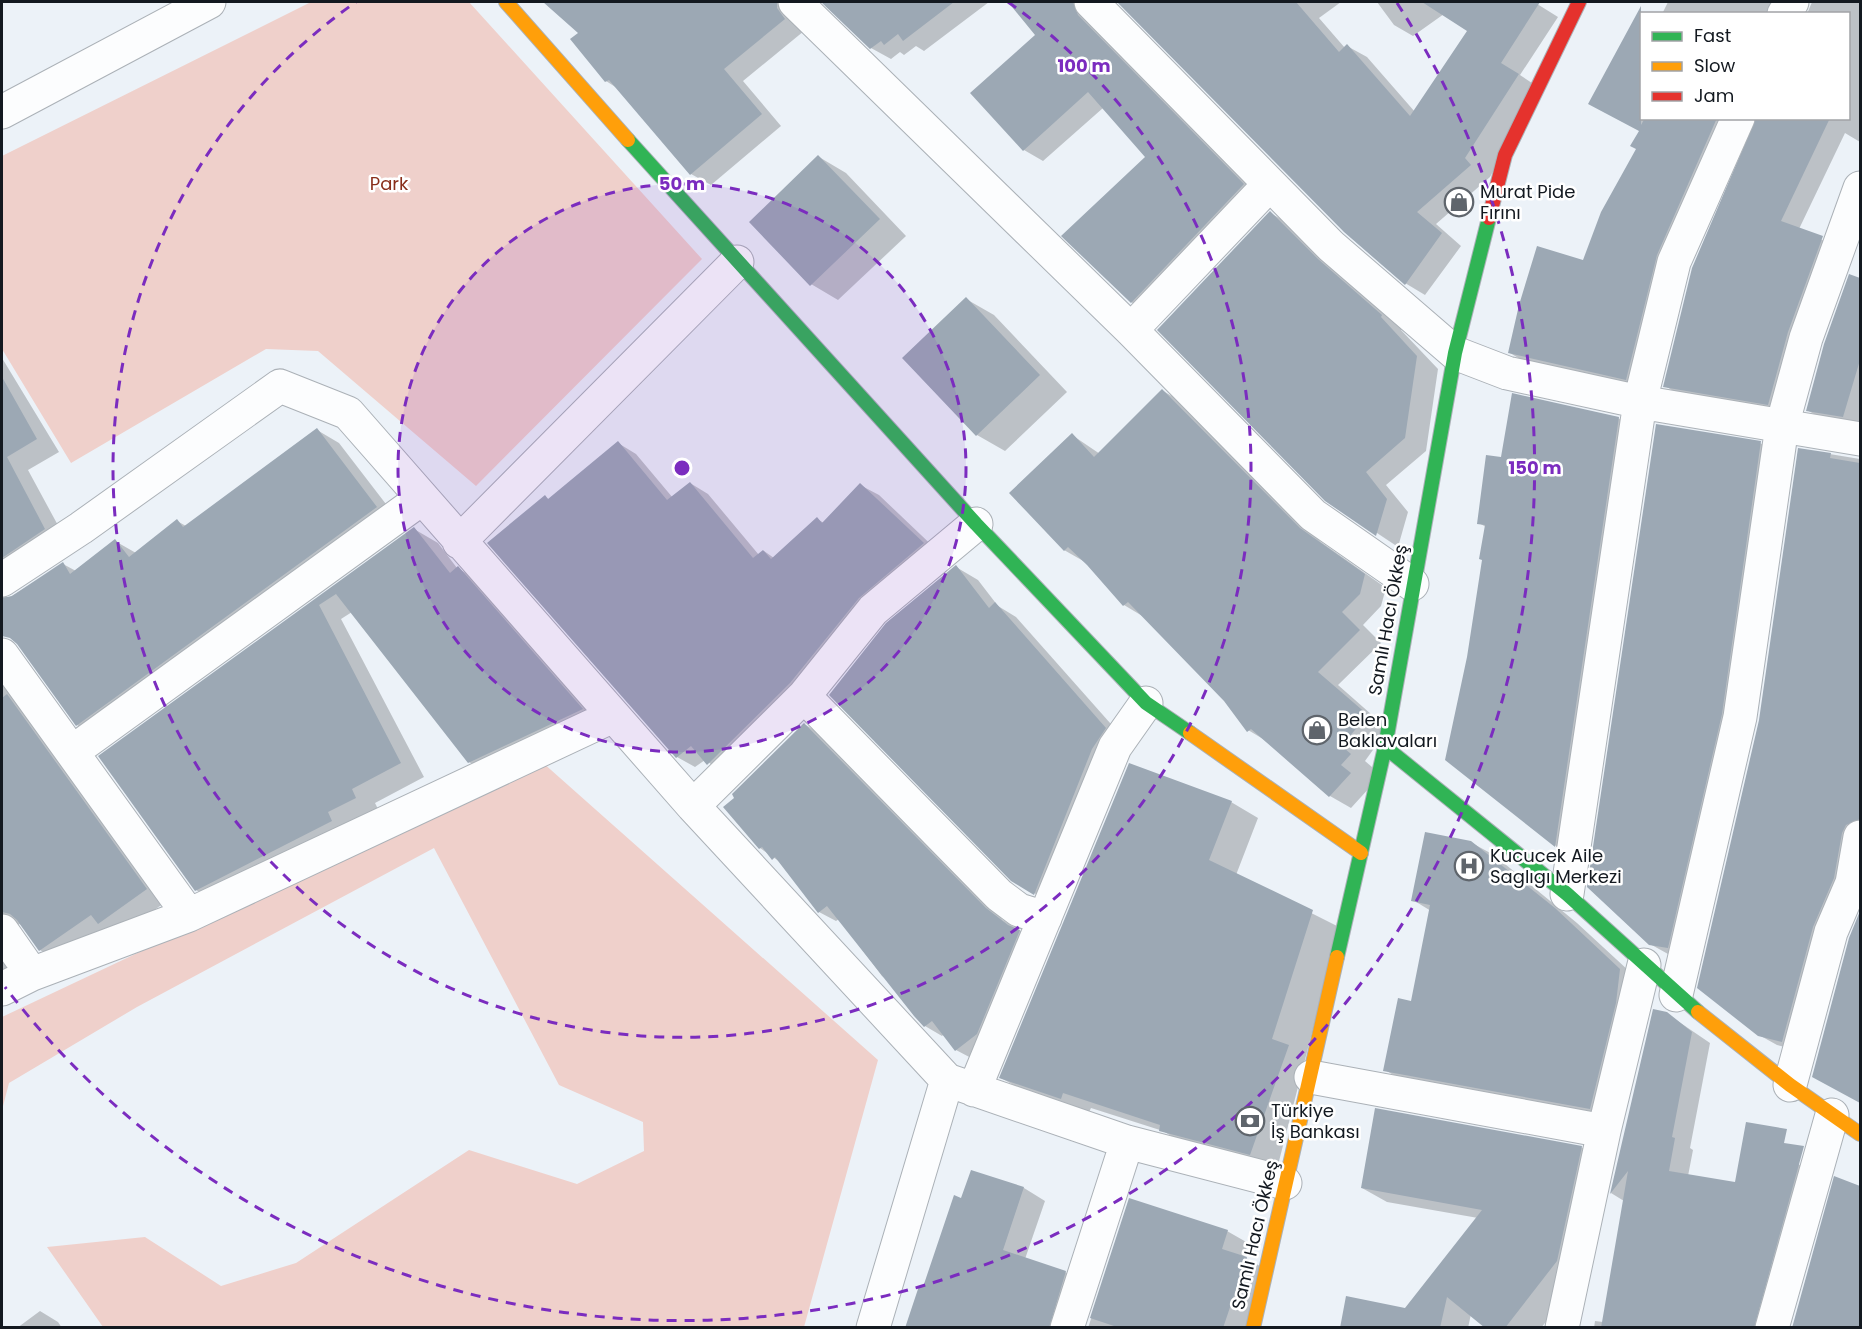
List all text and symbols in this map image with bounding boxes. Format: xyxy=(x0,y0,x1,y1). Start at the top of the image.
legend xyxy=(1640,12,1850,120)
text: Fast xyxy=(1694,23,1731,48)
text: 100 m xyxy=(1057,53,1111,78)
text: Slow xyxy=(1694,53,1736,78)
text: Jam xyxy=(1694,83,1734,108)
park label: Park xyxy=(370,171,409,196)
text: 50 m xyxy=(659,171,705,196)
place label: Murat Pide Fırını xyxy=(1480,179,1575,225)
shop icon: Murat Pide Fırını xyxy=(1443,186,1475,218)
text: 150 m xyxy=(1508,455,1562,480)
centre of rings xyxy=(672,458,692,478)
street label: Samlı Hacı Ökkeş xyxy=(1362,542,1413,697)
place label: Belen Baklavaları xyxy=(1338,707,1437,753)
shop icon: Belen Baklavaları xyxy=(1301,714,1333,746)
place label: Kucucek Aile Saglıgı Merkezi xyxy=(1490,843,1622,889)
hospital icon: Kucucek Aile Saglıgı Merkezi xyxy=(1453,850,1485,882)
place label: Türkiye İş Bankası xyxy=(1271,1098,1360,1144)
bank icon: Türkiye İş Bankası xyxy=(1234,1105,1266,1137)
street label: Samlı Hacı Ökkeş xyxy=(1225,1158,1284,1312)

